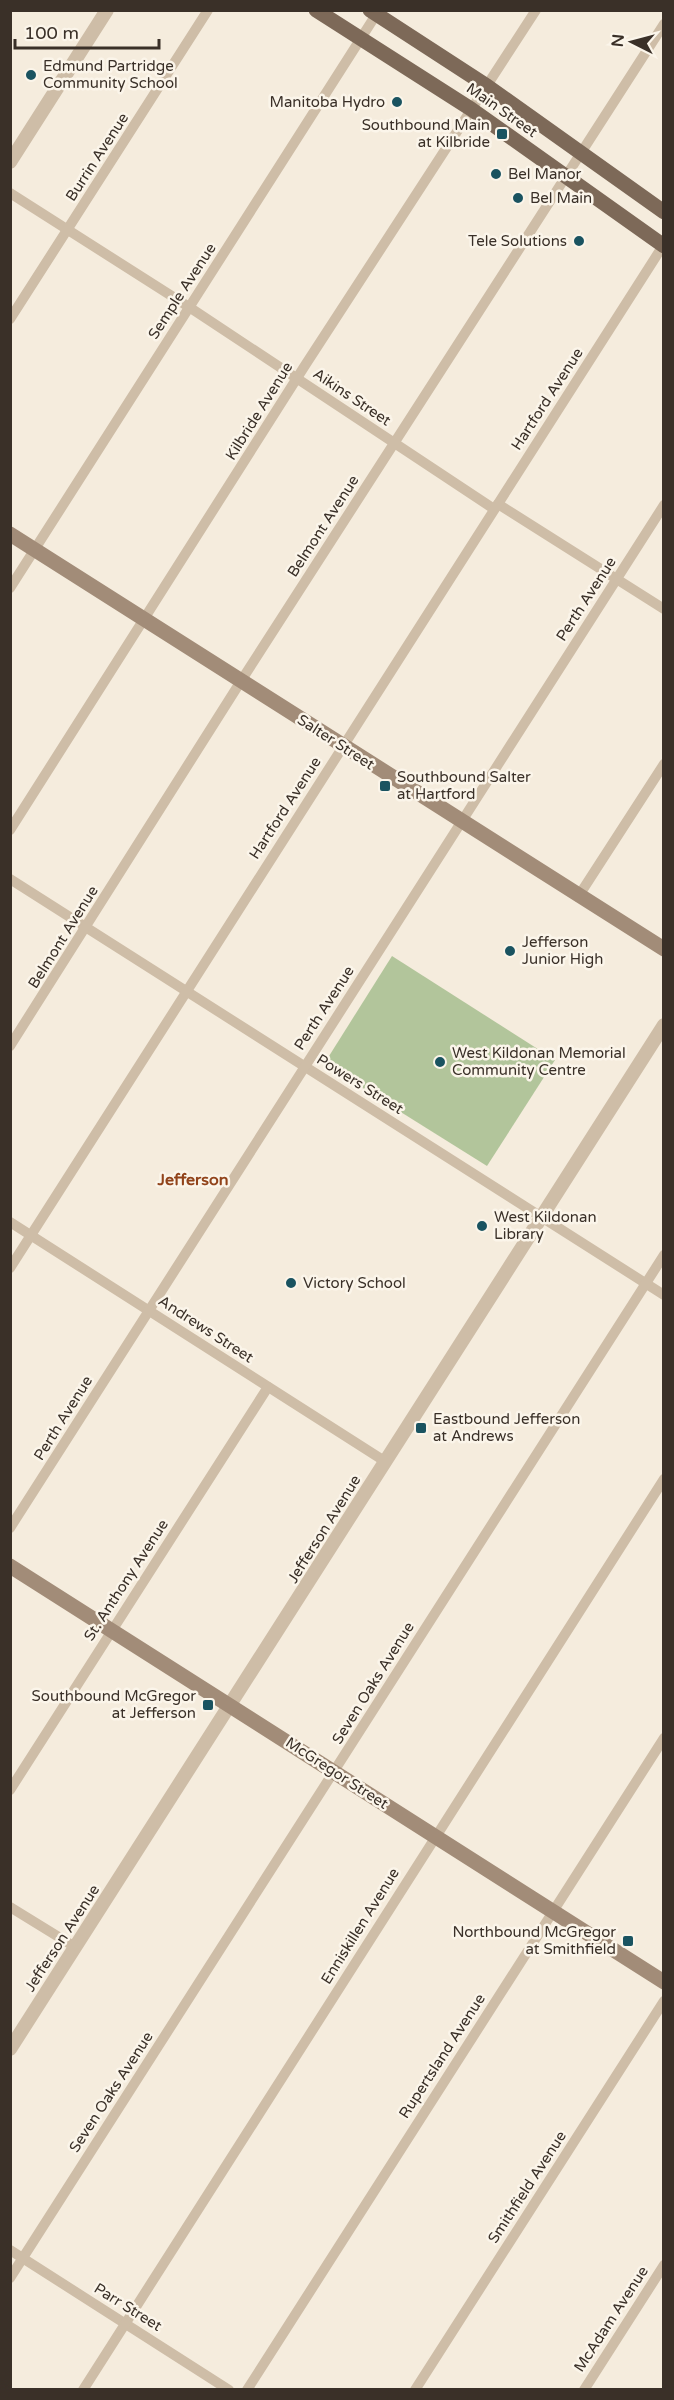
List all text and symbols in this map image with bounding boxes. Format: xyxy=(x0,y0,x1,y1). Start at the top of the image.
scale bar xyxy=(15,12,159,50)
north arrow xyxy=(602,12,662,72)
text: 100 m xyxy=(24,22,79,44)
text: N xyxy=(607,33,629,48)
place label: Edmund Partridge Community School xyxy=(43,57,178,92)
marker: Edmund Partridge Community School xyxy=(24,68,38,82)
street label: Main Street xyxy=(463,79,541,141)
place label: Manitoba Hydro xyxy=(269,93,385,111)
marker: Manitoba Hydro xyxy=(390,95,404,109)
street label: Burrin Avenue xyxy=(62,110,132,204)
place label: Southbound Main at Kilbride xyxy=(362,116,490,151)
marker: Southbound Main at Kilbride xyxy=(495,127,509,141)
place label: Bel Manor xyxy=(508,165,582,183)
marker: Bel Manor xyxy=(489,167,503,181)
place label: Bel Main xyxy=(530,189,592,207)
marker: Bel Main xyxy=(511,191,525,205)
place label: Tele Solutions xyxy=(468,232,567,250)
marker: Tele Solutions xyxy=(572,234,586,248)
street label: Semple Avenue xyxy=(144,240,220,342)
street label: Hartford Avenue xyxy=(507,345,587,453)
street label: Kilbride Avenue xyxy=(222,359,296,463)
street label: Aikins Street xyxy=(310,364,394,430)
street label: Belmont Avenue xyxy=(283,472,363,580)
street label: Perth Avenue xyxy=(552,554,620,644)
street label: Salter Street xyxy=(294,710,378,774)
street label: Hartford Avenue xyxy=(245,754,325,862)
place label: Southbound Salter at Hartford xyxy=(397,768,531,803)
marker: Southbound Salter at Hartford xyxy=(378,779,392,793)
street label: Belmont Avenue xyxy=(24,882,102,992)
place label: Jefferson Junior High xyxy=(522,933,603,968)
marker: Jefferson Junior High xyxy=(503,944,517,958)
street label: Perth Avenue xyxy=(290,963,358,1053)
place label: West Kildonan Memorial Community Centre xyxy=(452,1044,626,1079)
street label: Powers Street xyxy=(313,1050,407,1118)
marker: West Kildonan Memorial Community Centre xyxy=(433,1055,447,1069)
district label: Jefferson xyxy=(157,1170,228,1190)
place label: West Kildonan Library xyxy=(494,1208,597,1243)
marker: West Kildonan Library xyxy=(475,1219,489,1233)
place label: Victory School xyxy=(303,1274,406,1292)
marker: Victory School xyxy=(284,1276,298,1290)
street label: Andrews Street xyxy=(155,1292,257,1367)
street label: Perth Avenue xyxy=(30,1372,96,1464)
place label: Eastbound Jefferson at Andrews xyxy=(433,1410,580,1445)
marker: Eastbound Jefferson at Andrews xyxy=(414,1421,428,1435)
street label: Jefferson Avenue xyxy=(284,1472,364,1586)
street label: St. Anthony Avenue xyxy=(80,1516,172,1644)
street label: Seven Oaks Avenue xyxy=(328,1619,418,1747)
place label: Southbound McGregor at Jefferson xyxy=(32,1687,196,1722)
marker: Southbound McGregor at Jefferson xyxy=(201,1698,215,1712)
street label: McGregor Street xyxy=(282,1733,392,1813)
street label: Enniskillen Avenue xyxy=(317,1865,403,1987)
street label: Jefferson Avenue xyxy=(21,1881,103,1995)
place label: Northbound McGregor at Smithfield xyxy=(452,1923,616,1958)
marker: Northbound McGregor at Smithfield xyxy=(621,1934,635,1948)
street label: Rupertsland Avenue xyxy=(395,1990,489,2122)
street label: Seven Oaks Avenue xyxy=(65,2028,157,2156)
street label: Smithfield Avenue xyxy=(484,2128,570,2246)
street label: McAdam Avenue xyxy=(570,2263,652,2375)
street label: Parr Street xyxy=(91,2279,165,2335)

